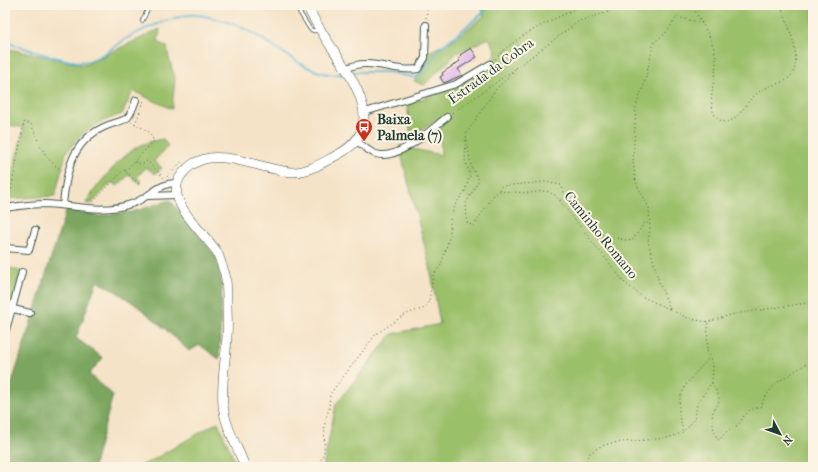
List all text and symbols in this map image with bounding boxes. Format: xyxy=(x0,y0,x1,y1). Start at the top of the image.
street label: Estrada da Cobra xyxy=(445,34,537,108)
place label: Baixa Palmela (7) xyxy=(377,111,442,144)
bus stop icon: Baixa Palmela (7) xyxy=(354,117,374,142)
street label: Caminho Romano xyxy=(560,188,642,282)
north arrow xyxy=(760,414,800,454)
text: N xyxy=(779,433,795,448)

